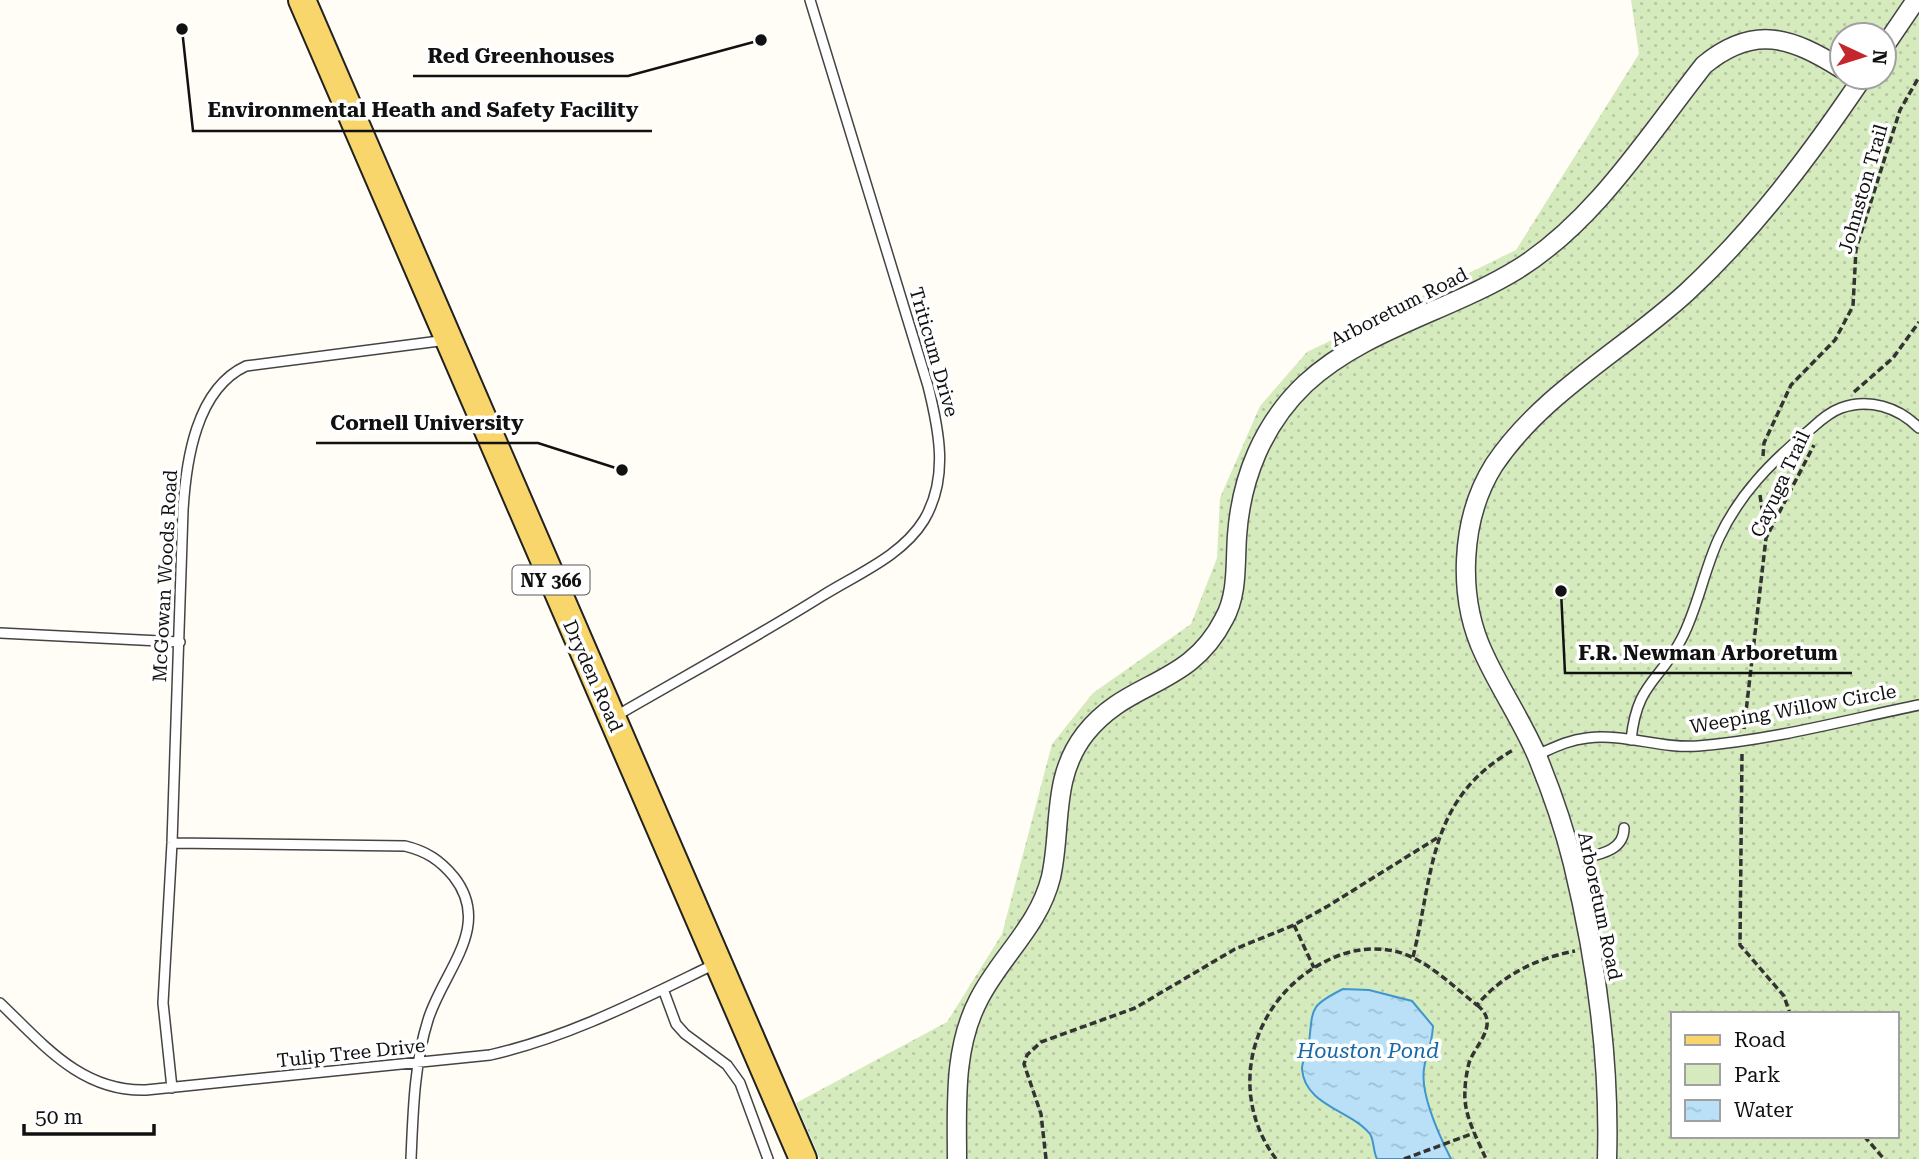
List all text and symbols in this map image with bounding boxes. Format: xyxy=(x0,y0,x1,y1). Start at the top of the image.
north arrow xyxy=(1828,21,1898,91)
callout: Red Greenhouses xyxy=(413,34,628,76)
text: Red Greenhouses xyxy=(428,44,615,68)
text: N xyxy=(1867,49,1891,66)
callout: Environmental Heath and Safety Facility xyxy=(193,89,652,131)
text: Environmental Heath and Safety Facility xyxy=(208,98,639,122)
street label: Johnston Trail xyxy=(1834,121,1893,256)
street label: Arboretum Road xyxy=(1327,263,1471,351)
street label: Triticum Drive xyxy=(905,285,963,419)
callout: Cornell University xyxy=(316,401,538,443)
text: Cornell University xyxy=(330,411,524,435)
street label: Cayuga Trail xyxy=(1745,427,1815,541)
street label: McGowan Woods Road xyxy=(148,469,182,683)
road number: NY 366 xyxy=(512,566,590,594)
street label: Dryden Road xyxy=(558,616,628,736)
callout: F.R. Newman Arboretum xyxy=(1565,631,1852,673)
text: F.R. Newman Arboretum xyxy=(1578,641,1838,665)
street label: Weeping Willow Circle xyxy=(1688,680,1898,738)
street label: Arboretum Road xyxy=(1573,830,1627,982)
legend xyxy=(1671,1012,1898,1138)
text: Road xyxy=(1734,1028,1786,1052)
street label: Tulip Tree Drive xyxy=(276,1034,426,1072)
water label: Houston Pond xyxy=(1296,1039,1439,1063)
text: Park xyxy=(1734,1063,1780,1087)
scale bar xyxy=(24,1092,154,1136)
text: Water xyxy=(1734,1098,1794,1122)
text: 50 m xyxy=(35,1105,83,1129)

